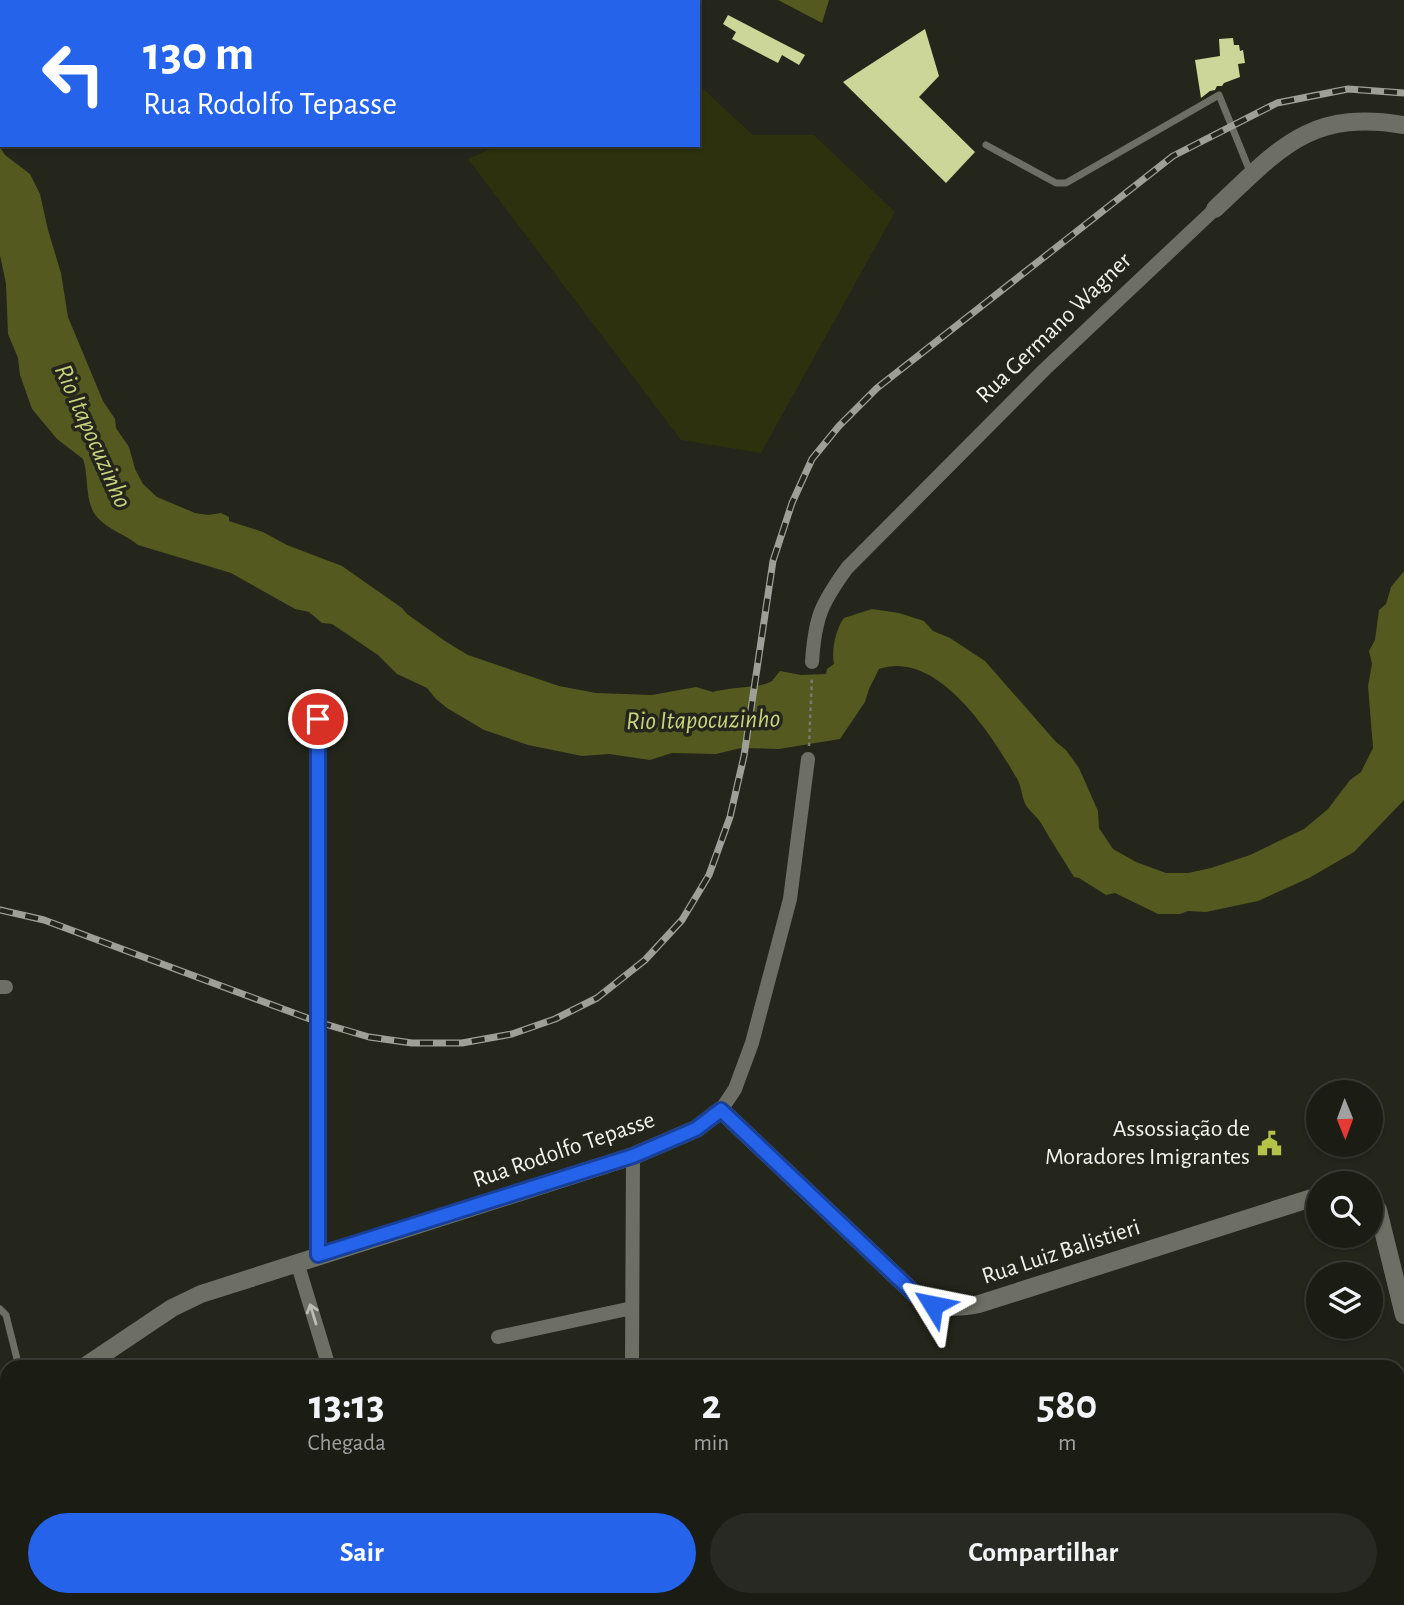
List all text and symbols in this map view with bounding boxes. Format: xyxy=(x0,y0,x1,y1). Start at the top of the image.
icon: left xyxy=(28,28,119,119)
text: 130 m xyxy=(143,30,254,79)
text: Rua Rodolfo Tepasse xyxy=(143,88,397,120)
street label: Rua Germano Wagner xyxy=(972,248,1136,408)
water label: Rio Itapocuzinho xyxy=(50,360,136,512)
pin xyxy=(288,689,348,749)
icon: arrive xyxy=(299,700,337,738)
water label: Rio Itapocuzinho xyxy=(626,706,780,734)
north arrow xyxy=(1306,1080,1382,1157)
map controls xyxy=(1306,1080,1383,1339)
street label: Rua Rodolfo Tepasse xyxy=(470,1108,658,1192)
place label: Assossiação de Moradores Imigrantes xyxy=(1045,1117,1250,1169)
public building icon: Assossiação de Moradores Imigrantes xyxy=(1256,1129,1284,1157)
button: search xyxy=(1306,1171,1383,1248)
street label: Rua Luiz Balistieri xyxy=(979,1215,1143,1289)
button: layers xyxy=(1306,1262,1383,1339)
position arrow xyxy=(896,1268,970,1342)
one-way arrow xyxy=(306,1304,319,1326)
text: 13:13 xyxy=(309,1384,385,1426)
text: 2 xyxy=(701,1384,721,1426)
text: 580 xyxy=(1037,1384,1097,1426)
text: Chegada xyxy=(308,1432,386,1455)
text: min xyxy=(693,1432,729,1455)
text: m xyxy=(1058,1432,1076,1455)
button: Sair xyxy=(28,1513,696,1593)
button: Compartilhar xyxy=(710,1513,1377,1593)

